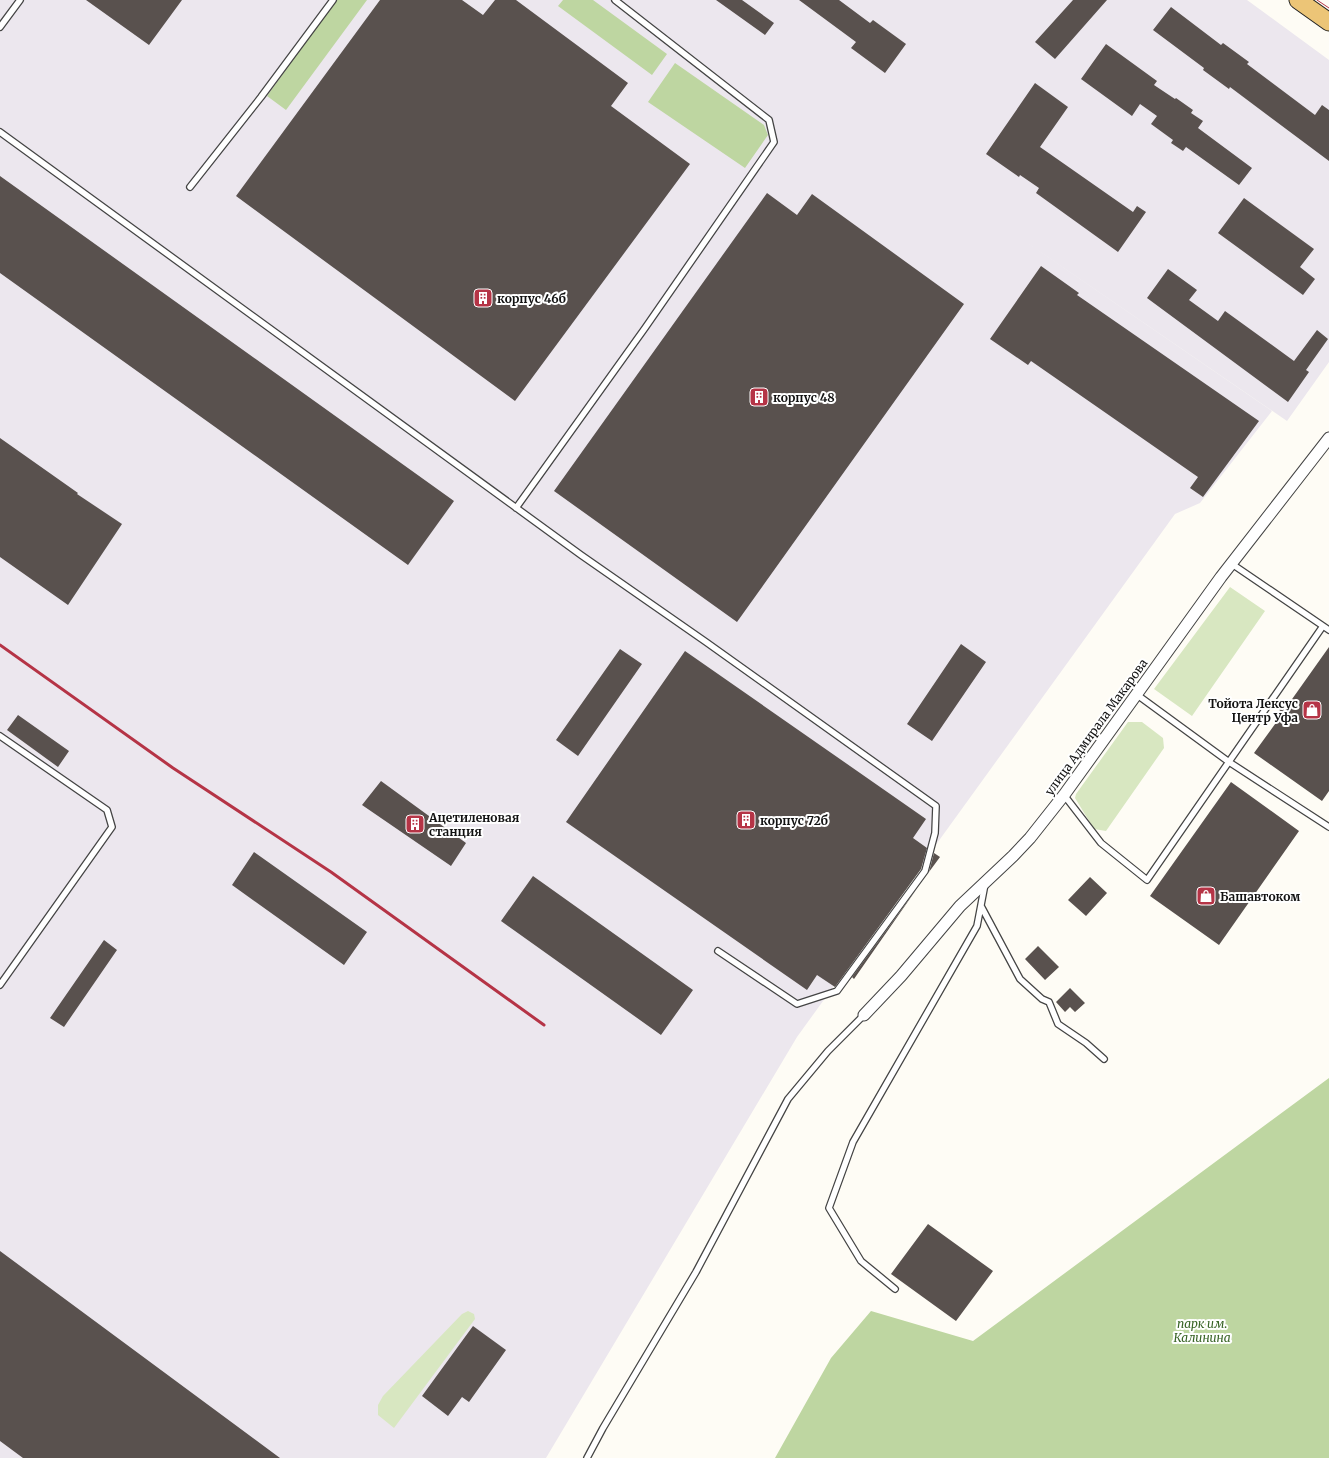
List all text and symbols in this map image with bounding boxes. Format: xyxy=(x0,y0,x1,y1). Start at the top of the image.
building icon: корпус 46б xyxy=(472,287,494,309)
place label: корпус 46б xyxy=(497,291,566,306)
building icon: корпус 48 xyxy=(748,386,770,408)
place label: корпус 48 xyxy=(773,390,835,405)
street label: улица Адмирала Макарова xyxy=(1041,655,1151,798)
place label: Тойота Лексус Центр Уфа xyxy=(1208,696,1298,725)
shop icon: Тойота Лексус Центр Уфа xyxy=(1301,699,1323,721)
building icon: корпус 72б xyxy=(735,809,757,831)
place label: Ацетиленовая станция xyxy=(428,810,519,839)
building icon: Ацетиленовая станция xyxy=(404,813,426,835)
place label: корпус 72б xyxy=(760,813,828,828)
shop icon: Башавтоком xyxy=(1195,885,1217,907)
place label: Башавтоком xyxy=(1220,889,1300,904)
park label: парк им. Калинина xyxy=(1173,1316,1231,1345)

